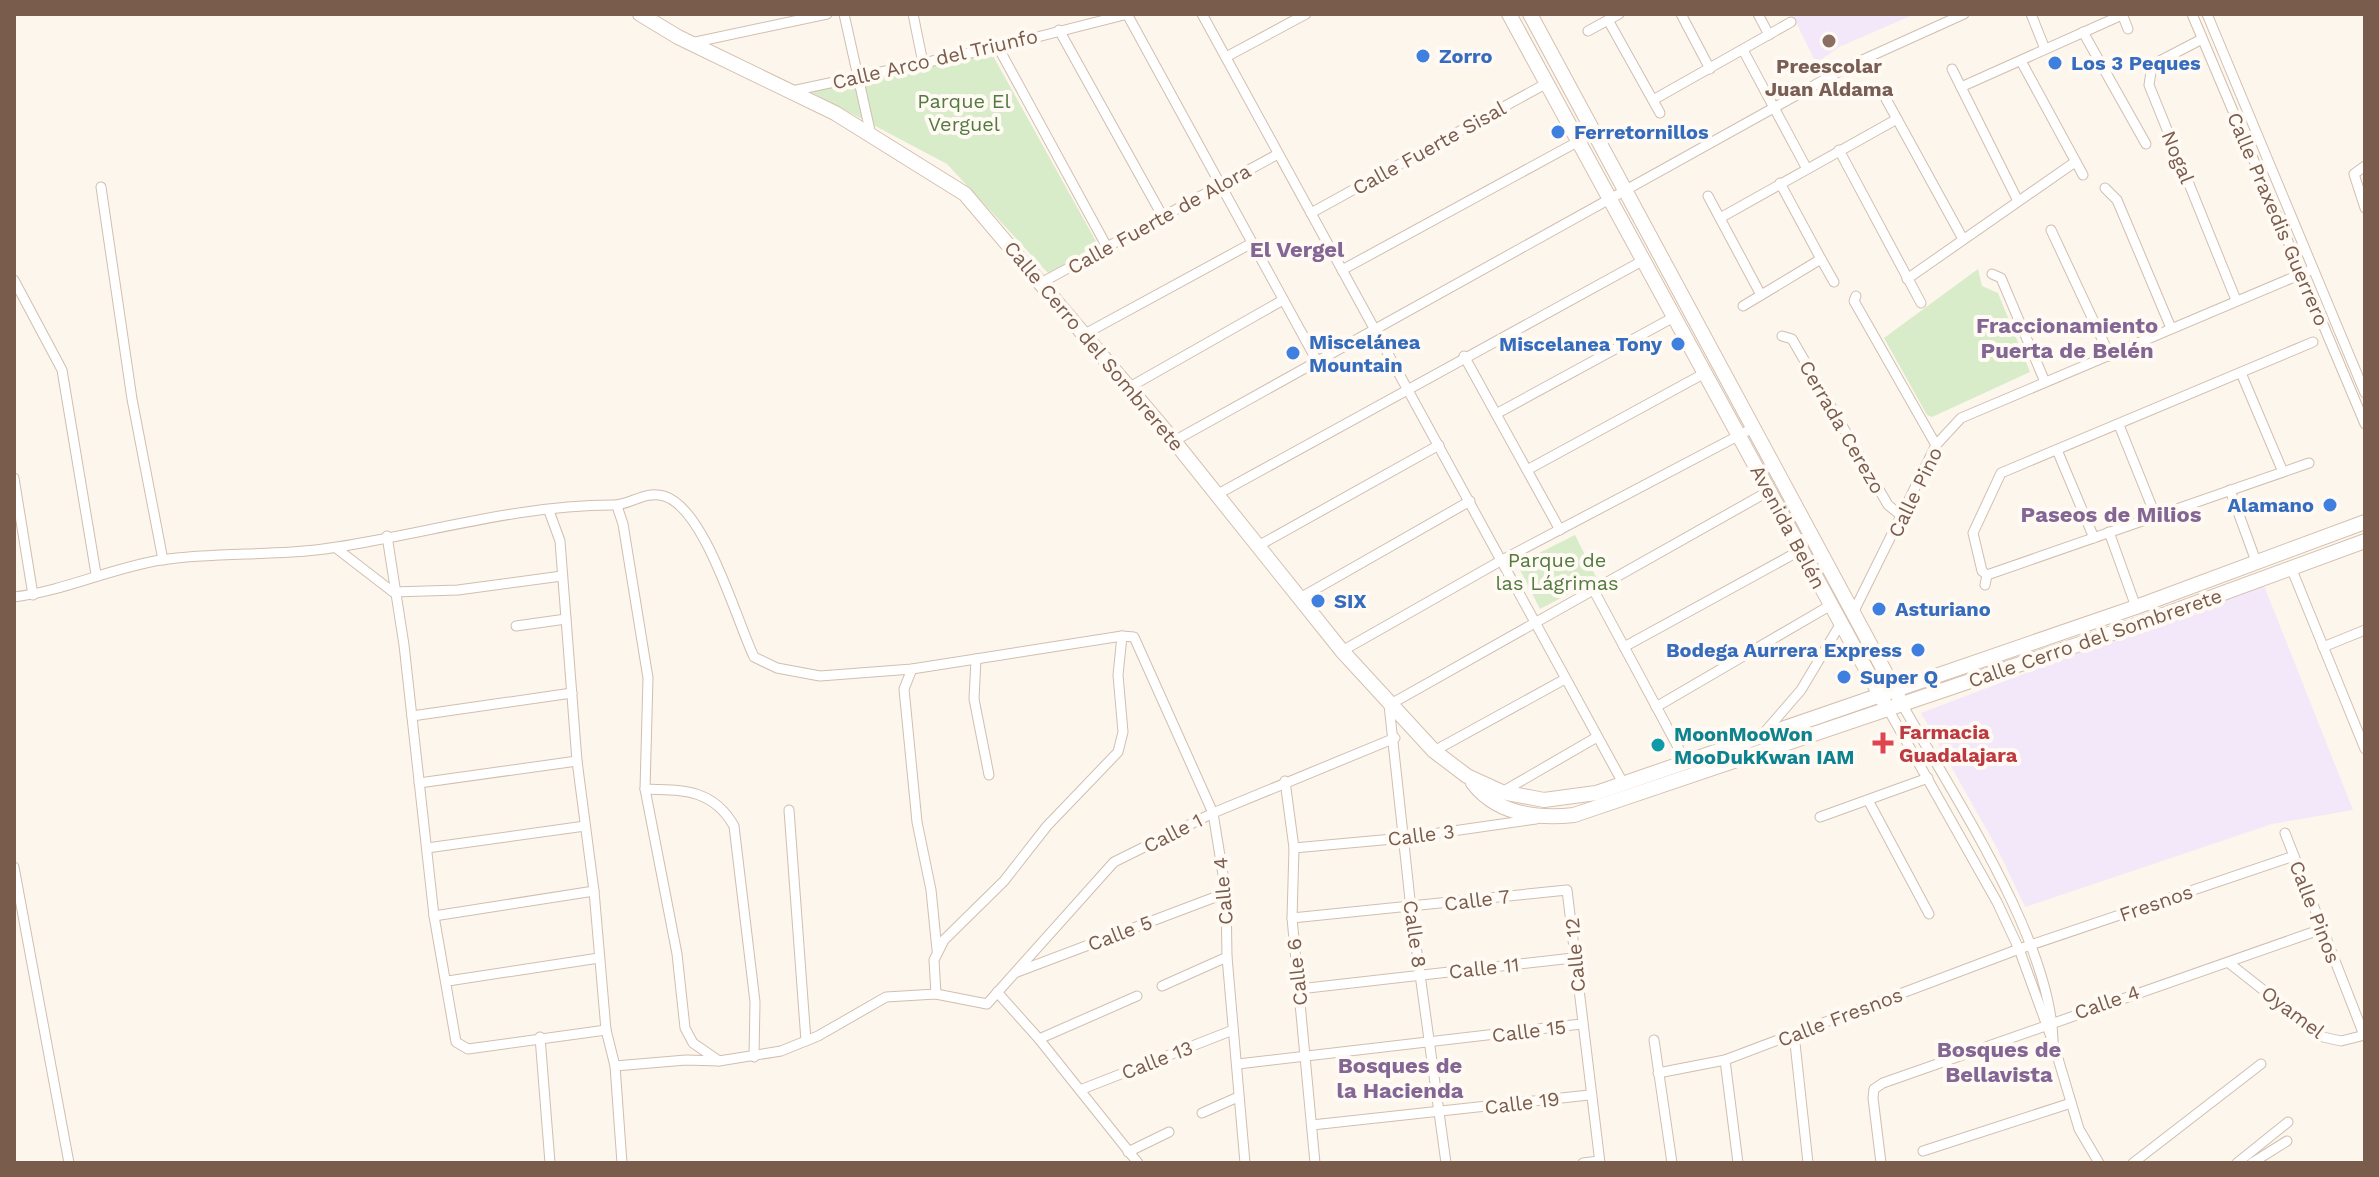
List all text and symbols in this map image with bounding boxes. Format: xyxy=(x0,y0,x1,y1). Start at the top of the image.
street label: Calle Arco del Triunfo xyxy=(830,24,1040,94)
marker: Preescolar Juan Aldama xyxy=(1820,32,1838,50)
place label: Zorro xyxy=(1439,44,1493,68)
marker: Zorro xyxy=(1414,47,1432,65)
place label: Los 3 Peques xyxy=(2071,51,2201,75)
place label: Preescolar Juan Aldama xyxy=(1765,54,1894,101)
marker: Los 3 Peques xyxy=(2046,54,2064,72)
park label: Parque El Verguel xyxy=(917,89,1011,136)
street label: Calle Fuerte Sisal xyxy=(1348,96,1510,200)
street label: Calle Praxedis Guerrero xyxy=(2222,109,2334,329)
place label: Ferretornillos xyxy=(1574,120,1709,144)
marker: Ferretornillos xyxy=(1549,123,1567,141)
street label: Nogal xyxy=(2157,127,2199,187)
street label: Calle Fuerte de Alora xyxy=(1063,159,1255,279)
street label: Calle Cerro del Sombrerete xyxy=(999,236,1189,456)
district label: El Vergel xyxy=(1250,237,1345,262)
district label: Fraccionamiento Puerta de Belén xyxy=(1976,313,2158,363)
place label: Miscelánea Mountain xyxy=(1309,330,1421,377)
place label: Miscelanea Tony xyxy=(1499,332,1663,356)
marker: Miscelanea Tony xyxy=(1669,335,1687,353)
marker: Miscelánea Mountain xyxy=(1284,344,1302,362)
street label: Cerrada Cerezo xyxy=(1794,356,1890,498)
street label: Calle Pino xyxy=(1883,443,1947,541)
street label: Avenida Belén xyxy=(1745,461,1831,593)
place label: Alamano xyxy=(2227,493,2314,517)
marker: Alamano xyxy=(2321,496,2339,514)
district label: Paseos de Milios xyxy=(2021,502,2202,527)
park label: Parque de las Lágrimas xyxy=(1495,548,1619,595)
street label: Calle Cerro del Sombrerete xyxy=(1965,583,2225,693)
place label: SIX xyxy=(1334,589,1367,613)
marker: SIX xyxy=(1309,592,1327,610)
place label: Asturiano xyxy=(1895,597,1991,621)
marker: Asturiano xyxy=(1870,600,1888,618)
place label: Bodega Aurrera Express xyxy=(1666,638,1902,662)
marker: Bodega Aurrera Express xyxy=(1909,641,1927,659)
place label: Super Q xyxy=(1860,665,1938,689)
marker: Super Q xyxy=(1835,668,1853,686)
place label: Farmacia Guadalajara xyxy=(1899,720,2018,767)
place label: MoonMooWon MooDukKwan IAM xyxy=(1674,722,1854,769)
marker: Farmacia Guadalajara xyxy=(1874,734,1892,752)
marker: MoonMooWon MooDukKwan IAM xyxy=(1649,736,1667,754)
street label: Calle 1 xyxy=(1139,808,1207,858)
street label: Calle 3 xyxy=(1386,819,1456,851)
street label: Calle 4 xyxy=(1208,856,1238,926)
street label: Calle Pinos xyxy=(2284,857,2346,967)
street label: Fresnos xyxy=(2116,879,2196,927)
street label: Calle 7 xyxy=(1443,884,1511,916)
street label: Calle 8 xyxy=(1398,899,1432,969)
street label: Calle 5 xyxy=(1084,910,1156,956)
street label: Calle 12 xyxy=(1560,917,1590,993)
street label: Calle 6 xyxy=(1282,937,1312,1007)
street label: Calle 11 xyxy=(1448,952,1520,984)
street label: Calle 4 xyxy=(2071,980,2143,1024)
street label: Oyamel xyxy=(2257,980,2329,1044)
street label: Calle Fresnos xyxy=(1774,982,1906,1052)
street label: Calle 15 xyxy=(1490,1015,1568,1047)
street label: Calle 13 xyxy=(1118,1035,1196,1085)
district label: Bosques de Bellavista xyxy=(1937,1037,2061,1087)
district label: Bosques de la Hacienda xyxy=(1337,1053,1464,1103)
street label: Calle 19 xyxy=(1483,1086,1561,1120)

